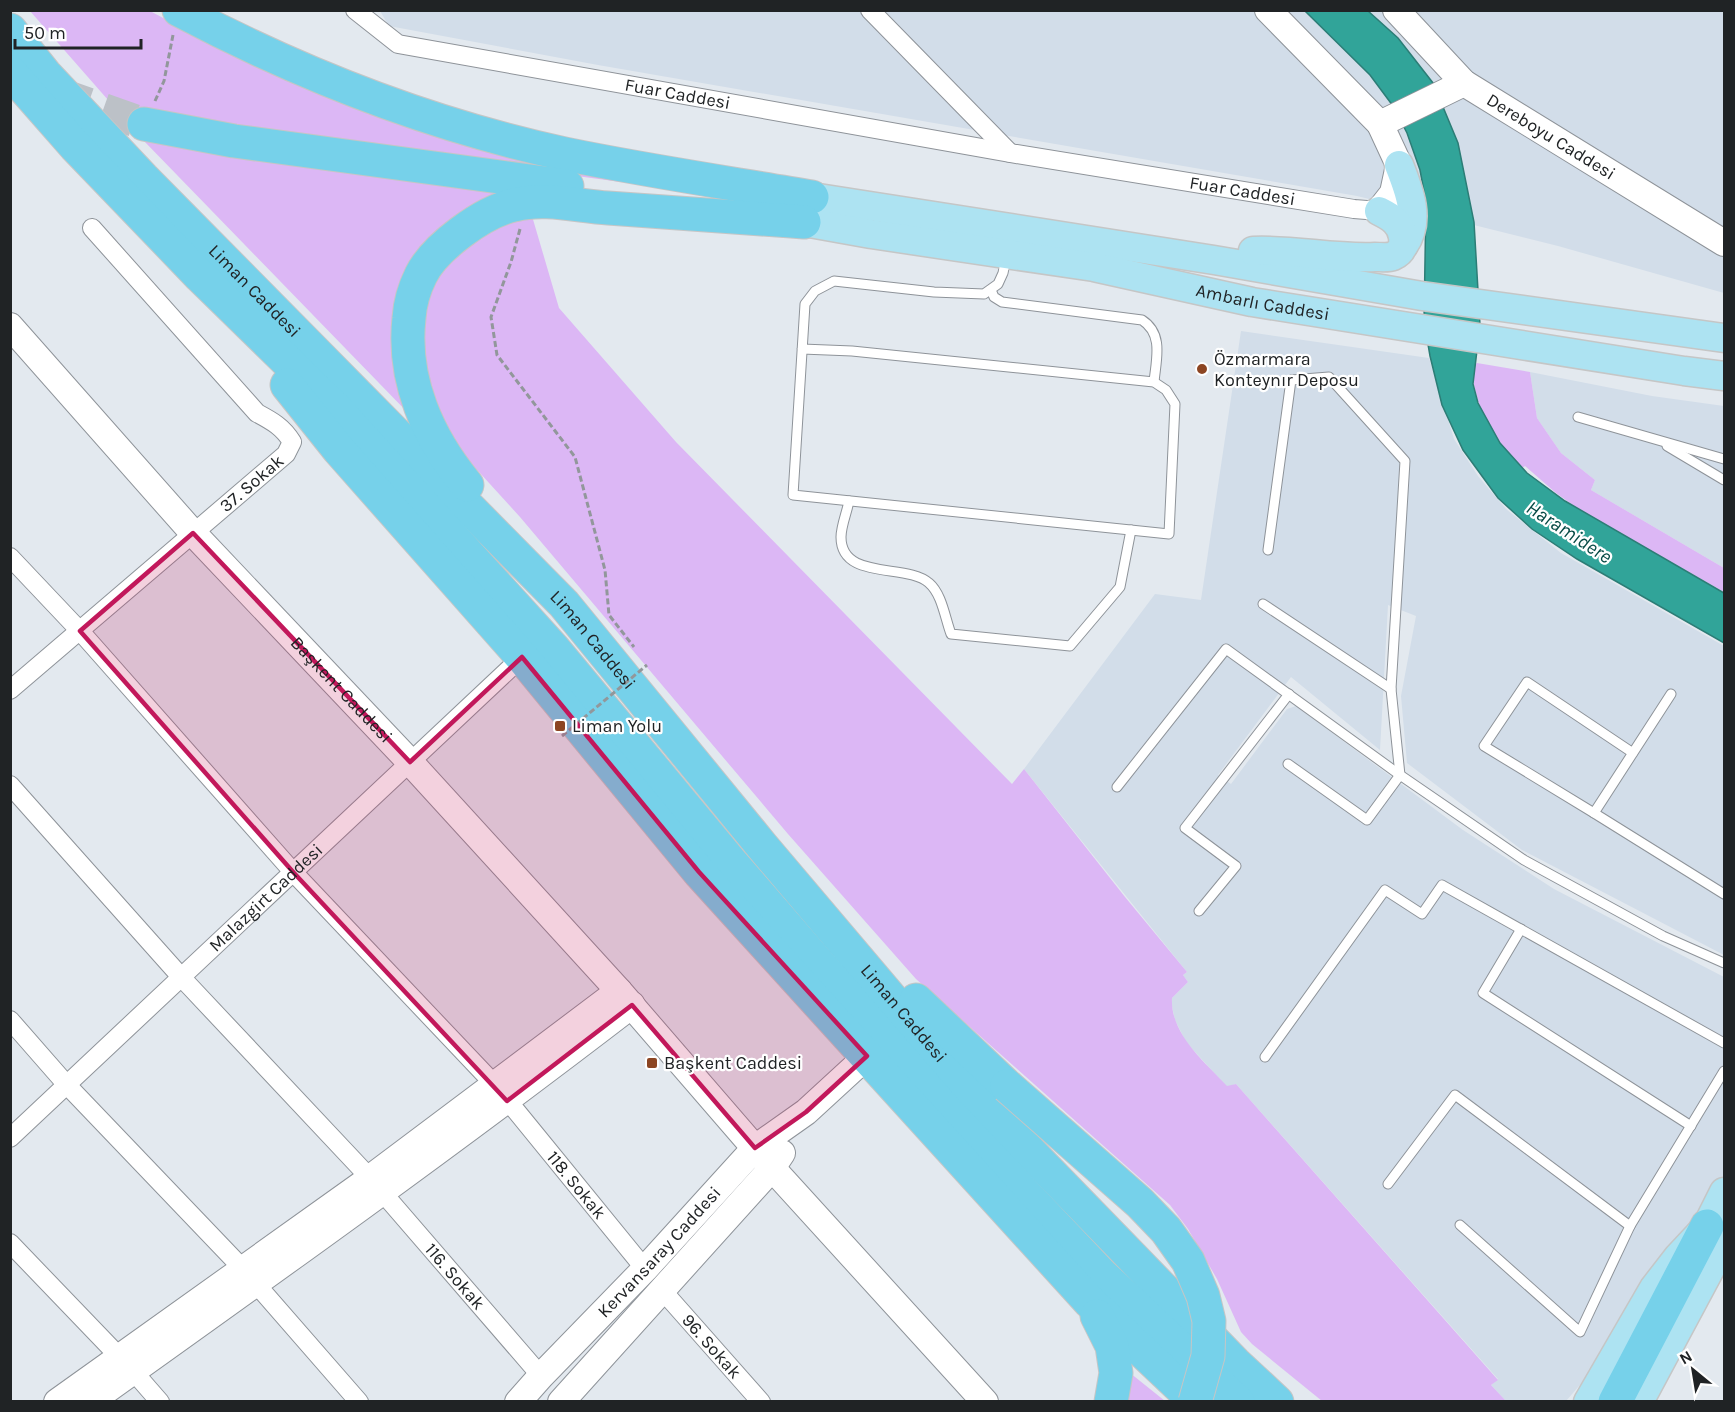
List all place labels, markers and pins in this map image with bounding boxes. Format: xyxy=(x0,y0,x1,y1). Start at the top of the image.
place label: Özmarmara Konteynır Deposu xyxy=(1214,348,1359,391)
marker: Özmarmara Konteynır Deposu xyxy=(1195,362,1209,376)
place label: Liman Yolu xyxy=(572,715,662,737)
marker: Liman Yolu xyxy=(553,719,567,733)
place label: Başkent Caddesi xyxy=(664,1052,802,1074)
marker: Başkent Caddesi xyxy=(645,1056,659,1070)

